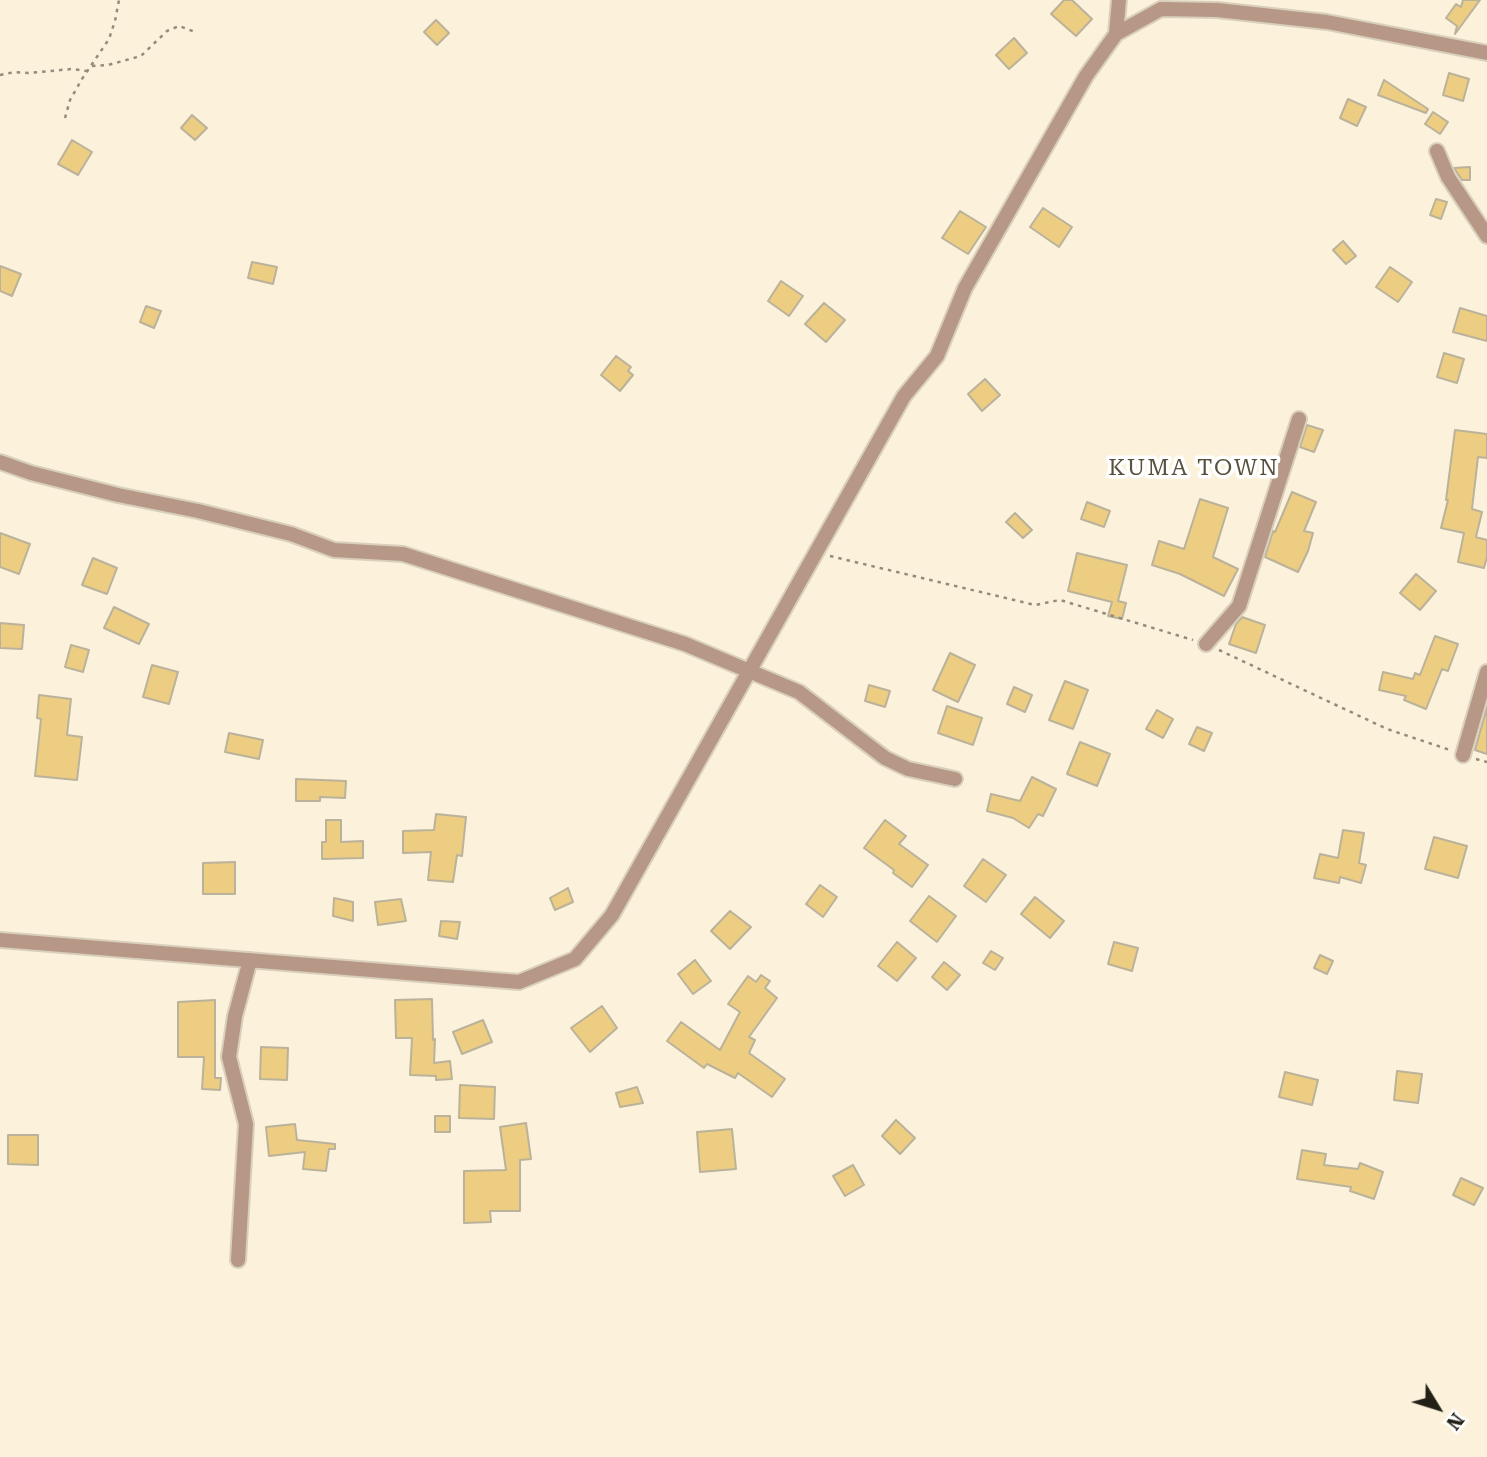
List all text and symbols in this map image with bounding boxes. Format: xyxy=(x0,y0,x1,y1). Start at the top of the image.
district label: KUMA TOWN xyxy=(1109,454,1279,482)
north arrow xyxy=(1403,1373,1473,1443)
text: N xyxy=(1441,1408,1469,1434)

